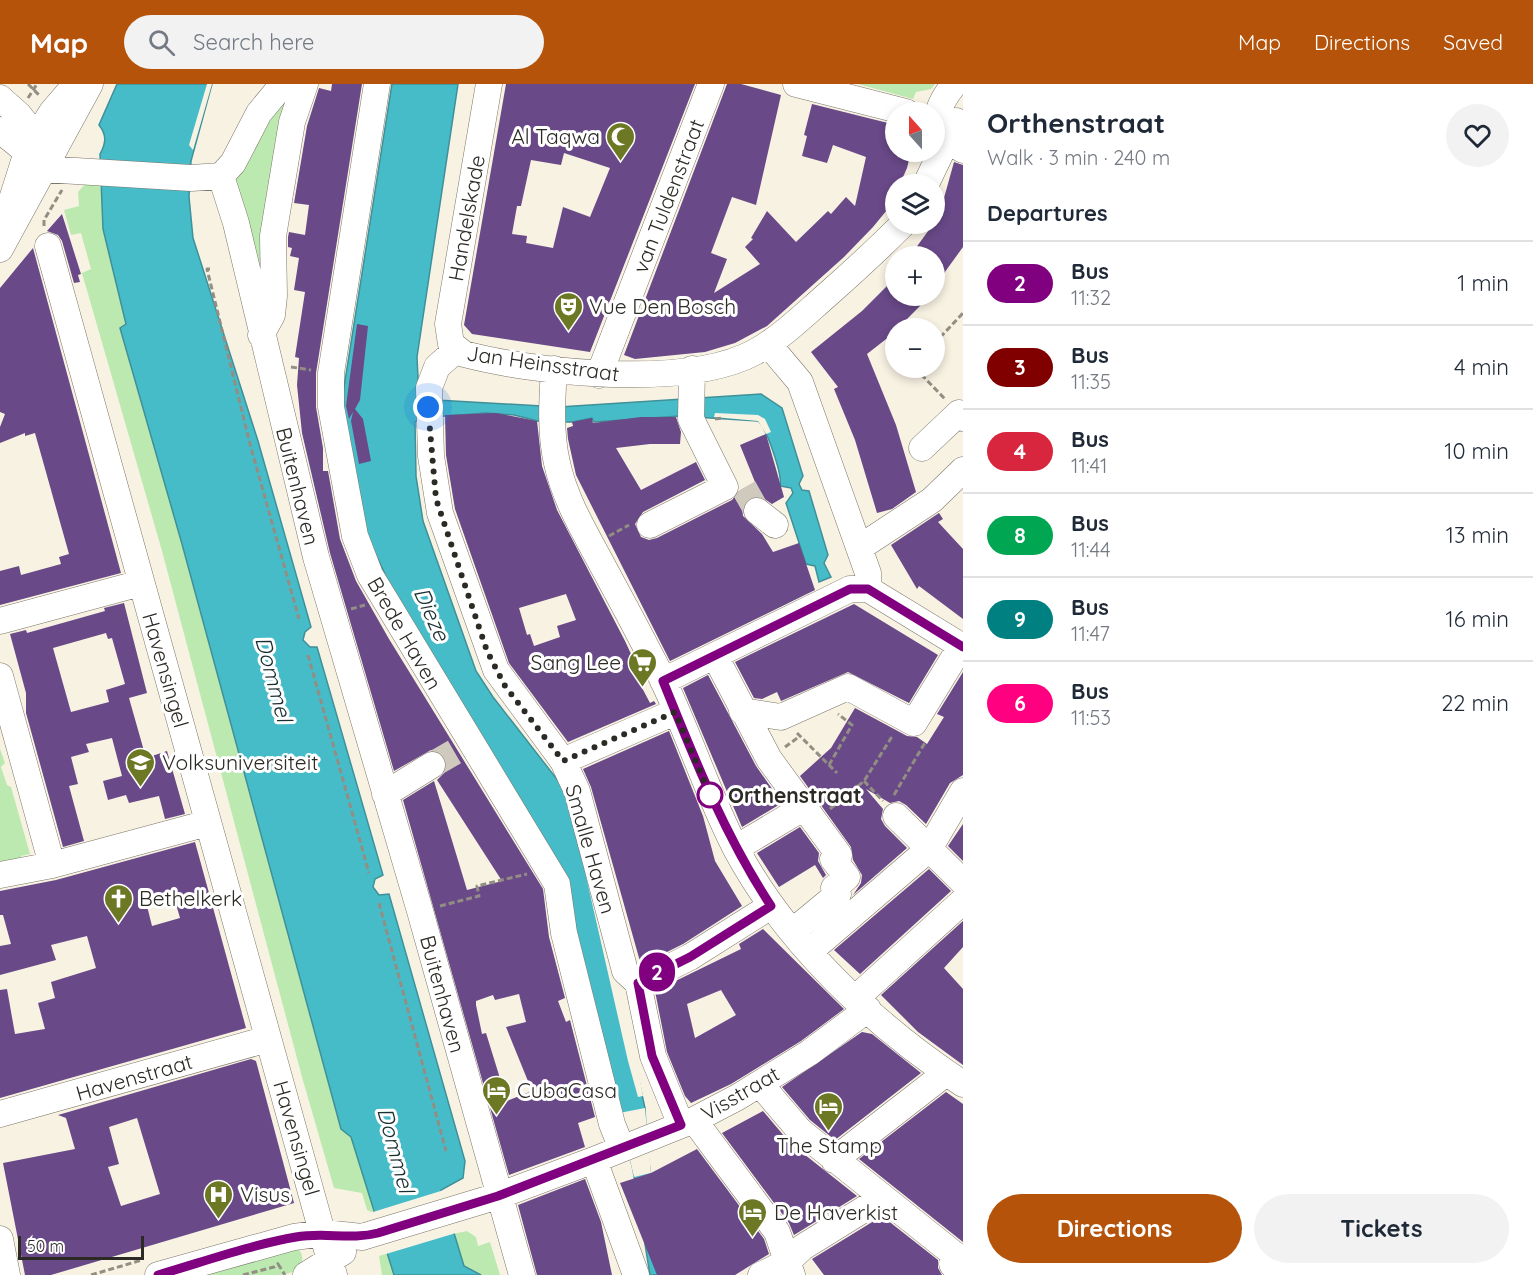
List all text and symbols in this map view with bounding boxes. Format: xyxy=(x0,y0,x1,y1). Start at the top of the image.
search box xyxy=(124,15,544,69)
text: Map xyxy=(30,25,88,60)
icon: search xyxy=(145,26,178,59)
text: Search here xyxy=(193,28,315,56)
text: Map xyxy=(1238,29,1281,55)
text: Directions xyxy=(1314,29,1410,55)
text: Saved xyxy=(1443,29,1503,55)
north arrow xyxy=(885,102,945,162)
map controls xyxy=(885,102,945,378)
button: heart xyxy=(1446,104,1509,167)
text: Orthenstraat xyxy=(987,105,1165,140)
street label: van Tuldenstraat xyxy=(627,115,709,277)
mosque icon: Al Taqwa xyxy=(605,120,637,162)
place label: Al Taqwa xyxy=(511,123,600,149)
text: Walk · 3 min · 240 m xyxy=(987,145,1170,170)
street label: Handelskade xyxy=(442,153,490,283)
button: layers xyxy=(885,174,945,234)
text: Departures xyxy=(987,199,1108,227)
button: + xyxy=(885,246,945,306)
text: Bus xyxy=(1071,257,1109,285)
text: 1 min xyxy=(1457,269,1509,297)
text: 2 xyxy=(1014,270,1026,296)
text: 11:32 xyxy=(1071,285,1111,310)
theatre icon: Vue Den Bosch xyxy=(552,290,584,332)
place label: Vue Den Bosch xyxy=(589,293,736,319)
button: − xyxy=(885,318,945,378)
street label: Jan Heinsstraat xyxy=(465,339,621,387)
text: Bus xyxy=(1071,341,1109,369)
text: 4 min xyxy=(1454,353,1509,381)
text: 3 xyxy=(1014,354,1026,380)
text: 11:35 xyxy=(1071,369,1111,394)
your location xyxy=(413,392,443,422)
street label: Buitenhaven xyxy=(271,424,325,548)
text: Bus xyxy=(1071,425,1109,453)
text: 10 min xyxy=(1444,437,1509,465)
text: 4 xyxy=(1014,438,1026,464)
text: 11:41 xyxy=(1071,453,1107,478)
text: Bus xyxy=(1071,509,1109,537)
text: 13 min xyxy=(1446,521,1509,549)
text: 8 xyxy=(1014,522,1026,548)
text: 11:44 xyxy=(1071,537,1111,562)
street label: Brede Haven xyxy=(362,572,448,694)
water label: Dieze xyxy=(408,583,457,647)
text: Bus xyxy=(1071,593,1109,621)
text: 16 min xyxy=(1446,605,1509,633)
text: 9 xyxy=(1014,606,1026,632)
street label: Havensingel xyxy=(137,609,195,731)
text: 11:47 xyxy=(1071,621,1110,646)
water label: Dommel xyxy=(249,633,300,727)
supermarket icon: Sang Lee xyxy=(626,646,658,688)
place label: Sang Lee xyxy=(531,649,621,675)
text: Bus xyxy=(1071,677,1109,705)
text: 22 min xyxy=(1441,689,1509,717)
text: 6 xyxy=(1014,690,1026,716)
text: 11:53 xyxy=(1071,705,1111,730)
school or university icon: Volksuniversiteit xyxy=(125,746,157,788)
place label: Volksuniversiteit xyxy=(162,749,318,775)
street label: Smalle Haven xyxy=(560,781,622,917)
marker: Orthenstraat xyxy=(697,782,723,808)
place label: Orthenstraat xyxy=(728,782,862,808)
church icon: Bethelkerk xyxy=(102,882,134,924)
place label: Bethelkerk xyxy=(139,885,242,911)
street label: Buitenhaven xyxy=(415,932,471,1056)
line badge: 2 xyxy=(638,952,676,992)
text: 2 xyxy=(651,959,663,985)
street label: Havenstraat xyxy=(73,1048,195,1106)
street label: Visstraat xyxy=(696,1060,784,1126)
hotel icon: CubaCasa xyxy=(480,1074,512,1116)
street label: Havensingel xyxy=(268,1077,326,1199)
place label: CubaCasa xyxy=(517,1077,617,1103)
hotel icon: The Stamp xyxy=(813,1090,845,1132)
water label: Dommel xyxy=(371,1104,422,1198)
place label: The Stamp xyxy=(776,1132,882,1158)
hospital icon: Visus xyxy=(203,1178,235,1220)
place label: Visus xyxy=(240,1181,290,1207)
button: Directions xyxy=(987,1194,1242,1263)
button: Tickets xyxy=(1254,1194,1509,1263)
hotel icon: De Haverkist xyxy=(737,1196,769,1238)
place label: De Haverkist xyxy=(774,1199,898,1225)
scale bar xyxy=(18,1233,144,1260)
text: 50 m xyxy=(27,1236,64,1256)

